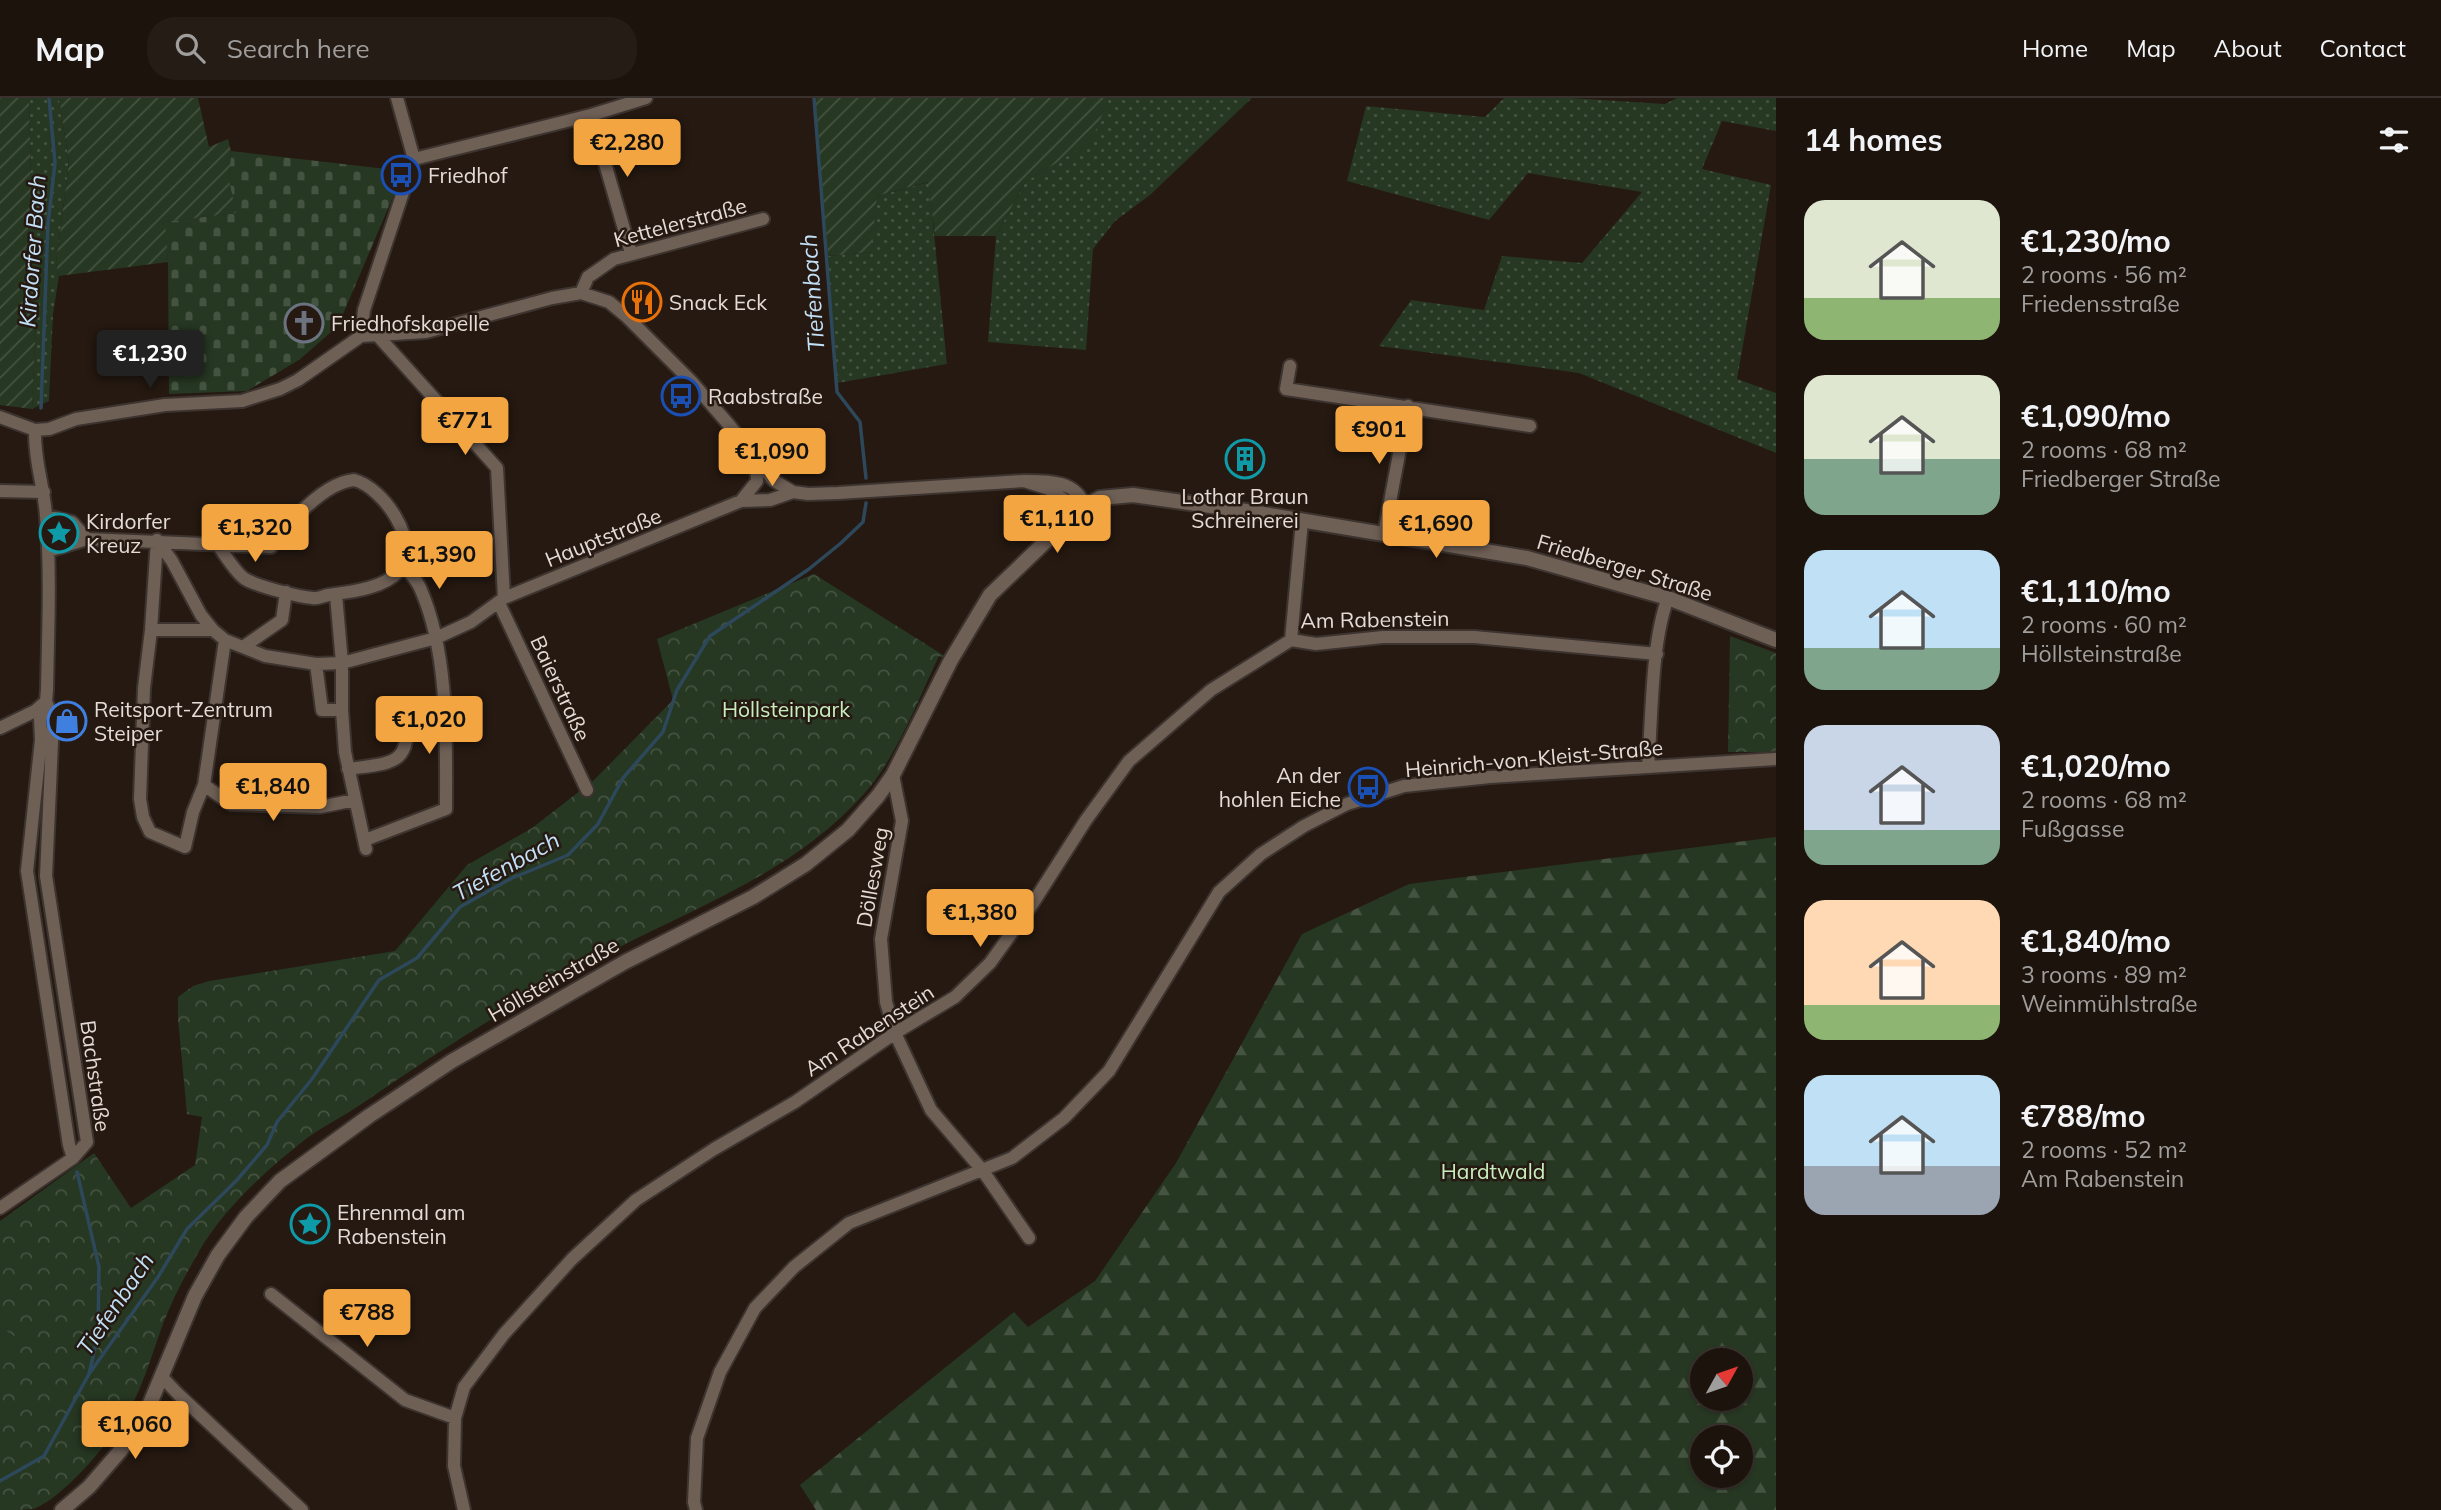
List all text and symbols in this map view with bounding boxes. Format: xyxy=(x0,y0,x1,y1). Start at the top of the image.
search box xyxy=(147,17,637,80)
text: Map xyxy=(35,28,105,69)
icon: search xyxy=(171,29,209,67)
text: Search here xyxy=(227,32,370,65)
text: Home xyxy=(2022,33,2088,63)
text: Map xyxy=(2126,33,2176,63)
text: About xyxy=(2214,33,2282,63)
text: Contact xyxy=(2320,33,2406,63)
pin: €2,280 xyxy=(570,120,684,179)
text: 14 homes xyxy=(1804,121,1943,159)
icon: filters xyxy=(2375,121,2413,159)
text: €2,280 xyxy=(590,127,664,156)
bus stop icon: Friedhof xyxy=(380,154,422,196)
place label: Friedhof xyxy=(428,162,508,188)
water label: Kirdorfer Bach xyxy=(12,174,52,328)
street label: Kettelerstraße xyxy=(611,192,749,252)
text: €1,230/mo xyxy=(2021,222,2171,260)
icon: home xyxy=(1860,228,1944,312)
water label: Tiefenbach xyxy=(793,233,831,353)
text: 2 rooms · 56 m² xyxy=(2021,260,2187,289)
restaurant icon: Snack Eck xyxy=(621,281,663,323)
place label: Snack Eck xyxy=(669,289,767,315)
text: Friedensstraße xyxy=(2021,289,2180,318)
church icon: Friedhofskapelle xyxy=(283,302,325,344)
place label: Friedhofskapelle xyxy=(331,310,490,336)
pin: €1,230 xyxy=(93,330,207,390)
text: €1,230 xyxy=(113,338,187,367)
bus stop icon: Raabstraße xyxy=(660,375,702,417)
place label: Raabstraße xyxy=(708,383,823,409)
text: €1,090/mo xyxy=(2021,397,2171,435)
pin: €771 xyxy=(424,398,506,457)
icon: home xyxy=(1860,403,1944,487)
text: €771 xyxy=(437,405,493,434)
pin: €901 xyxy=(1338,406,1420,466)
text: €901 xyxy=(1351,414,1407,443)
pin: €1,090 xyxy=(715,428,829,488)
text: 2 rooms · 68 m² xyxy=(2021,435,2187,464)
text: €1,090 xyxy=(735,436,809,465)
building icon: Lothar Braun Schreinerei xyxy=(1224,438,1266,480)
text: Friedberger Straße xyxy=(2021,464,2221,493)
place label: Lothar Braun Schreinerei xyxy=(1181,483,1309,533)
pin: €1,110 xyxy=(1000,496,1114,555)
pin: €1,690 xyxy=(1379,500,1493,560)
street label: Hauptstraße xyxy=(541,502,665,572)
text: €1,110 xyxy=(1020,503,1094,532)
pin: €1,320 xyxy=(198,504,312,564)
place label: Kirdorfer Kreuz xyxy=(86,508,171,558)
text: €1,690 xyxy=(1399,508,1473,537)
place icon: Kirdorfer Kreuz xyxy=(38,512,80,554)
text: €1,320 xyxy=(218,512,292,541)
street label: Friedberger Straße xyxy=(1534,528,1716,606)
pin: €1,390 xyxy=(382,532,496,591)
text: €1,390 xyxy=(402,539,476,568)
text: €1,110/mo xyxy=(2021,572,2171,610)
icon: home xyxy=(1860,578,1944,662)
street label: Am Rabenstein xyxy=(1300,605,1450,633)
text: 2 rooms · 60 m² xyxy=(2021,610,2187,639)
street label: Baierstraße xyxy=(525,631,597,745)
text: Höllsteinstraße xyxy=(2021,639,2182,668)
place label: Reitsport-Zentrum Steiper xyxy=(94,696,273,746)
pin: €1,020 xyxy=(372,696,486,756)
park label: Höllsteinpark xyxy=(722,696,850,722)
shop icon: Reitsport-Zentrum Steiper xyxy=(46,700,88,742)
text: €1,020 xyxy=(392,704,466,733)
street label: Heinrich-von-Kleist-Straße xyxy=(1404,734,1664,782)
text: €1,020/mo xyxy=(2021,747,2171,785)
icon: home xyxy=(1860,753,1944,837)
place label: An der hohlen Eiche xyxy=(1219,762,1341,812)
pin: €1,840 xyxy=(216,764,330,823)
bus stop icon: An der hohlen Eiche xyxy=(1347,766,1389,808)
text: €1,840 xyxy=(236,771,310,800)
text: 2 rooms · 68 m² xyxy=(2021,785,2187,814)
text: Fußgasse xyxy=(2021,814,2125,843)
water label: Tiefenbach xyxy=(447,825,565,907)
street label: Döllesweg xyxy=(850,825,894,929)
pin: €1,380 xyxy=(923,890,1037,949)
text: €1,380 xyxy=(943,897,1017,926)
text: €1,840/mo xyxy=(2021,922,2171,960)
icon: home xyxy=(1860,928,1944,1012)
street label: Höllsteinstraße xyxy=(483,931,623,1027)
text: 3 rooms · 89 m² xyxy=(2021,960,2187,989)
street label: Am Rabenstein xyxy=(799,979,939,1081)
text: Weinmühlstraße xyxy=(2021,989,2198,1018)
street label: Bachstraße xyxy=(75,1019,117,1133)
text: €788/mo xyxy=(2021,1097,2145,1135)
icon: home xyxy=(1860,1103,1944,1187)
text: 2 rooms · 52 m² xyxy=(2021,1135,2187,1164)
park label: Hardtwald xyxy=(1441,1158,1545,1184)
text: Am Rabenstein xyxy=(2021,1164,2184,1193)
place label: Ehrenmal am Rabenstein xyxy=(337,1199,465,1249)
place icon: Ehrenmal am Rabenstein xyxy=(289,1203,331,1245)
water label: Tiefenbach xyxy=(70,1247,160,1361)
pin: €788 xyxy=(326,1290,408,1349)
text: €788 xyxy=(339,1297,395,1326)
north arrow xyxy=(1690,1348,1754,1410)
map controls xyxy=(1690,1348,1753,1488)
pin: €1,060 xyxy=(78,1402,192,1461)
text: €1,060 xyxy=(98,1409,172,1438)
button: locate xyxy=(1690,1425,1753,1488)

